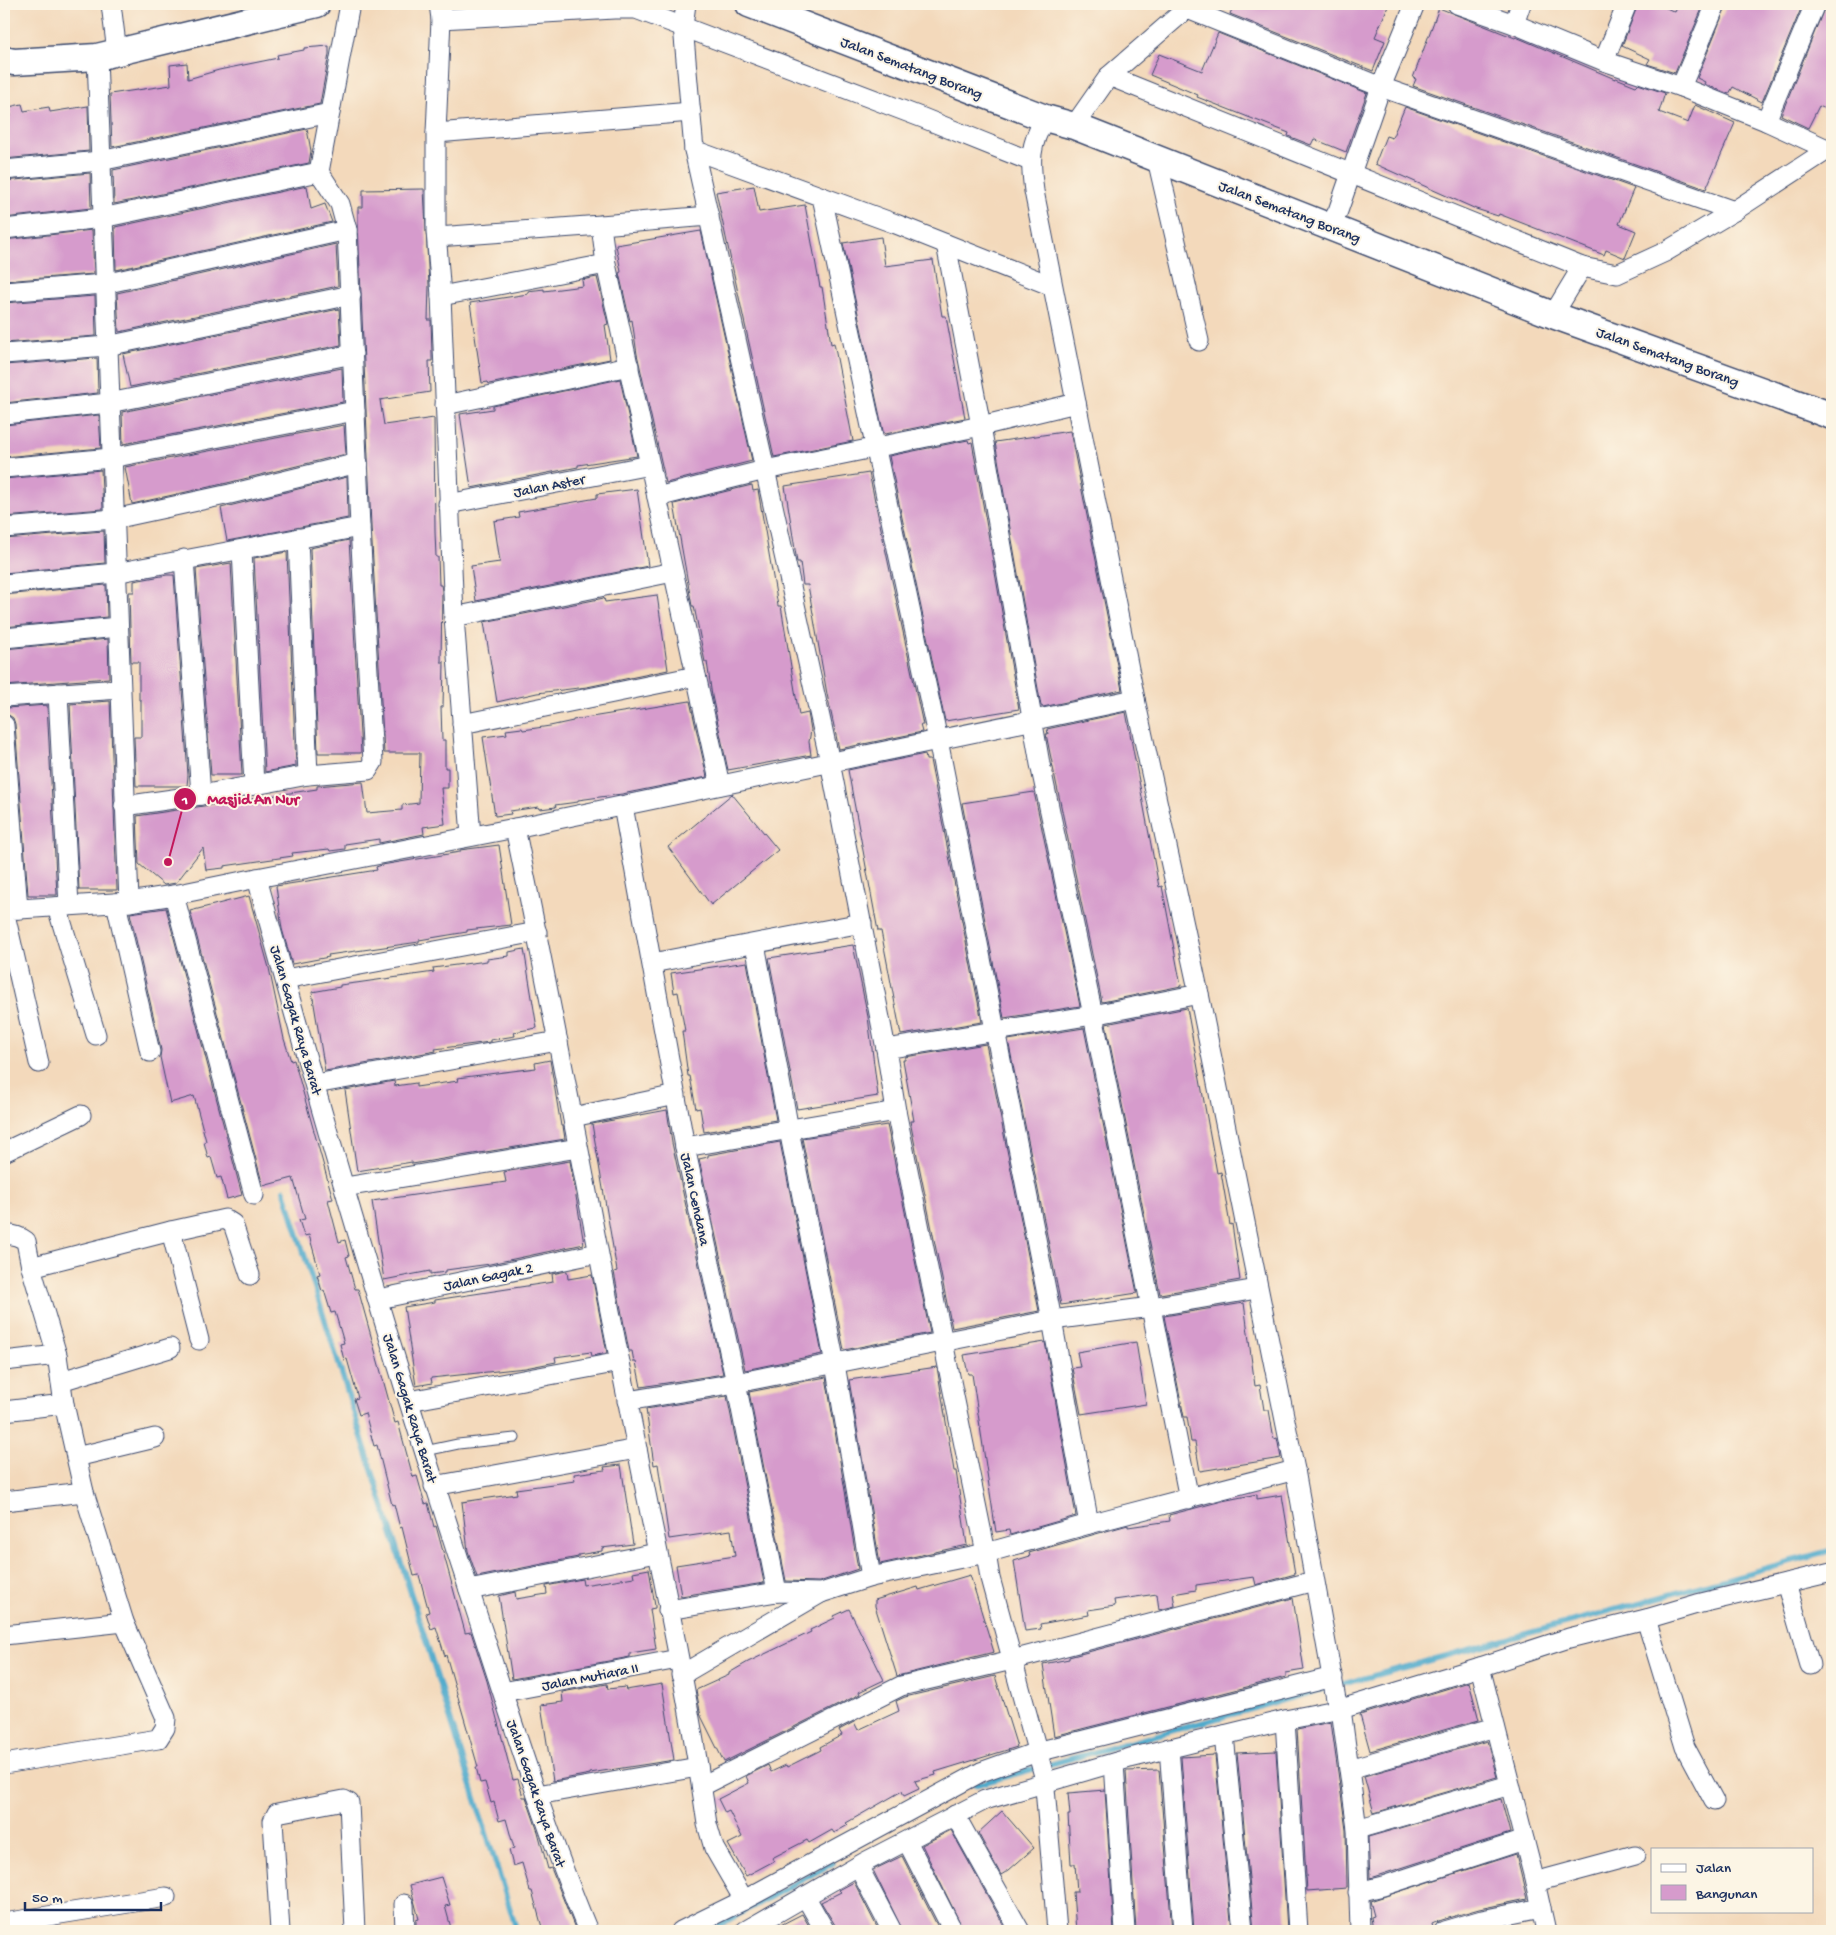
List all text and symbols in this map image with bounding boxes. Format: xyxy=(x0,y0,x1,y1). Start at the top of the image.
street label: Jalan Sematang Borang xyxy=(838,33,985,104)
street label: Jalan Sematang Borang xyxy=(1216,177,1363,248)
street label: Jalan Sematang Borang xyxy=(1593,324,1741,392)
street label: Jalan Aster xyxy=(512,471,588,503)
callout: Masjid An Nur xyxy=(172,783,309,814)
text: 1 xyxy=(181,792,188,810)
text: Masjid An Nur xyxy=(207,792,301,811)
street label: Jalan Gagak Raya Barat xyxy=(265,944,326,1099)
street label: Jalan Cendana xyxy=(675,1151,713,1248)
street label: Jalan Gagak 2 xyxy=(442,1260,535,1296)
street label: Jalan Gagak Raya Barat xyxy=(378,1332,441,1487)
street label: Jalan Mutiara II xyxy=(540,1660,640,1696)
street label: Jalan Gagak Raya Barat xyxy=(501,1718,569,1871)
legend xyxy=(1651,1848,1814,1912)
text: Jalan xyxy=(1696,1860,1731,1878)
scale bar xyxy=(25,1880,161,1912)
text: Bangunan xyxy=(1695,1886,1757,1904)
text: 50 m xyxy=(32,1890,63,1908)

